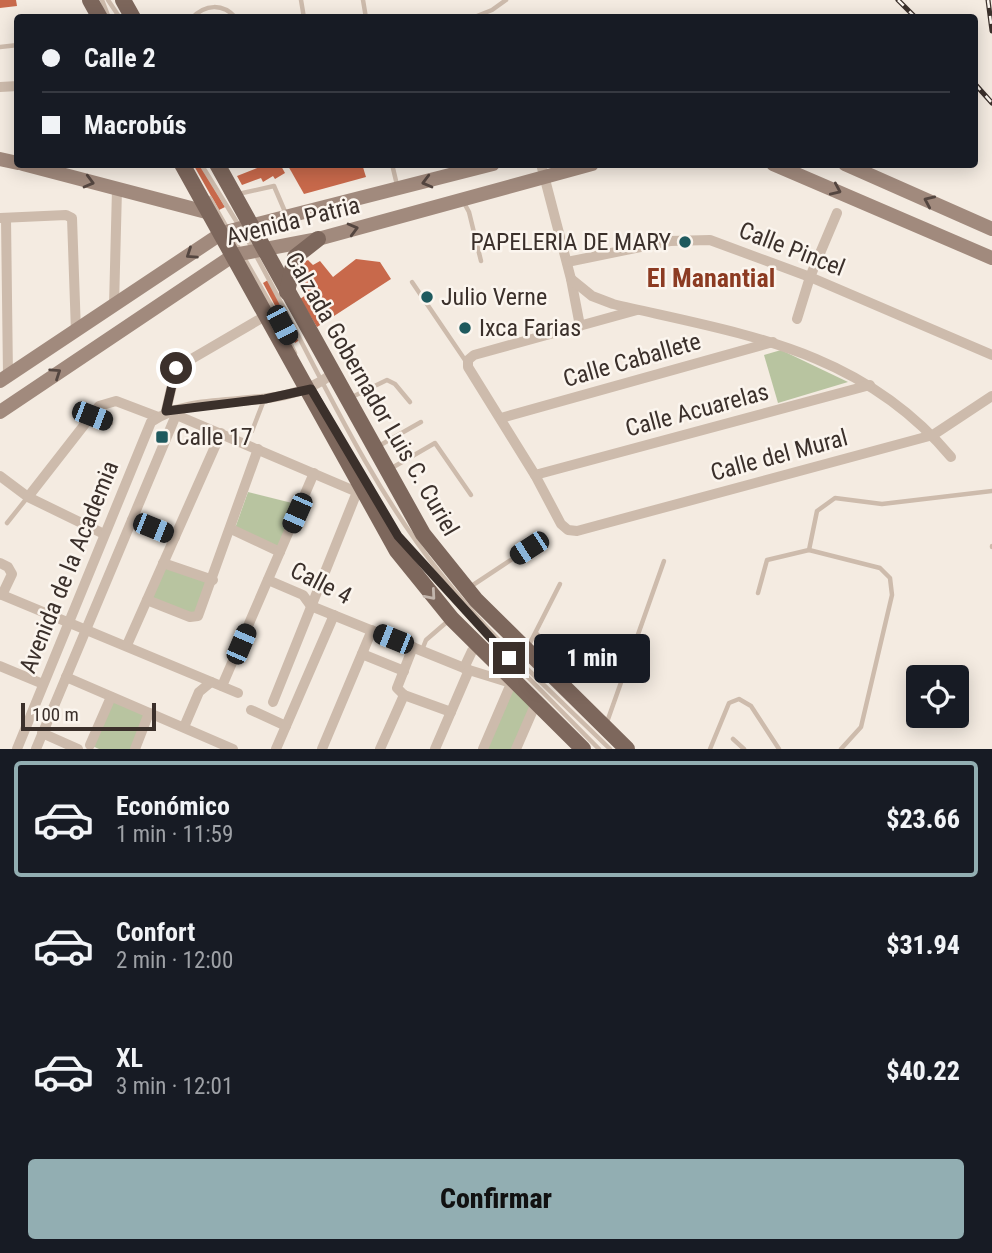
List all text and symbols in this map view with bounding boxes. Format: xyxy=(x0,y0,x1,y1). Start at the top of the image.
text: Calle 2 xyxy=(84,43,156,73)
text: Macrobús xyxy=(84,110,186,140)
one-way arrow xyxy=(82,174,94,188)
one-way arrow xyxy=(421,174,433,188)
one-way arrow xyxy=(829,182,841,196)
street label: Avenida Patria xyxy=(223,191,363,251)
one-way arrow xyxy=(924,195,937,209)
street label: Calle Pincel xyxy=(735,216,849,282)
one-way arrow xyxy=(347,223,359,237)
place label: PAPELERIA DE MARY xyxy=(471,228,671,256)
marker: PAPELERIA DE MARY xyxy=(677,234,693,250)
one-way arrow xyxy=(185,246,198,259)
street label: Calzada Gobernador Luis C. Curiel xyxy=(279,247,465,541)
district label: El Manantial xyxy=(647,263,775,293)
place label: Julio Verne xyxy=(441,283,547,311)
marker: Julio Verne xyxy=(419,289,435,305)
car xyxy=(263,302,302,348)
place label: Ixca Farias xyxy=(479,314,581,342)
marker: Ixca Farias xyxy=(457,320,473,336)
street label: Calle Caballete xyxy=(560,327,704,393)
route start xyxy=(160,352,192,384)
one-way arrow xyxy=(48,369,61,381)
street label: Calle Acuarelas xyxy=(622,377,772,443)
car xyxy=(69,399,116,433)
place label: Calle 17 xyxy=(176,423,253,451)
street label: Calle del Mural xyxy=(707,423,851,487)
marker: Calle 17 xyxy=(154,429,170,445)
street label: Avenida de la Academia xyxy=(14,457,124,677)
car xyxy=(279,490,316,536)
car xyxy=(130,510,177,546)
car xyxy=(506,528,553,568)
street label: Calle 4 xyxy=(286,556,356,610)
one-way arrow xyxy=(423,587,435,600)
car xyxy=(224,621,259,667)
car xyxy=(370,621,417,657)
callout: 1 min xyxy=(534,634,649,682)
route end xyxy=(493,642,525,674)
text: 1 min xyxy=(566,645,618,672)
map controls xyxy=(906,665,969,728)
button: locate xyxy=(906,665,969,728)
scale bar xyxy=(21,700,156,732)
text: 100 m xyxy=(32,703,79,726)
icon: car xyxy=(32,788,95,851)
text: Económico xyxy=(116,791,230,821)
text: $23.66 xyxy=(886,804,960,834)
text: 1 min · 11:59 xyxy=(116,821,233,848)
icon: car xyxy=(32,914,95,977)
text: Confort xyxy=(116,917,195,947)
text: $31.94 xyxy=(886,930,960,960)
text: 2 min · 12:00 xyxy=(116,947,233,974)
icon: car xyxy=(32,1040,95,1103)
text: XL xyxy=(116,1043,143,1073)
text: $40.22 xyxy=(886,1056,960,1086)
text: 3 min · 12:01 xyxy=(116,1073,233,1100)
button: Confirmar xyxy=(28,1159,964,1239)

